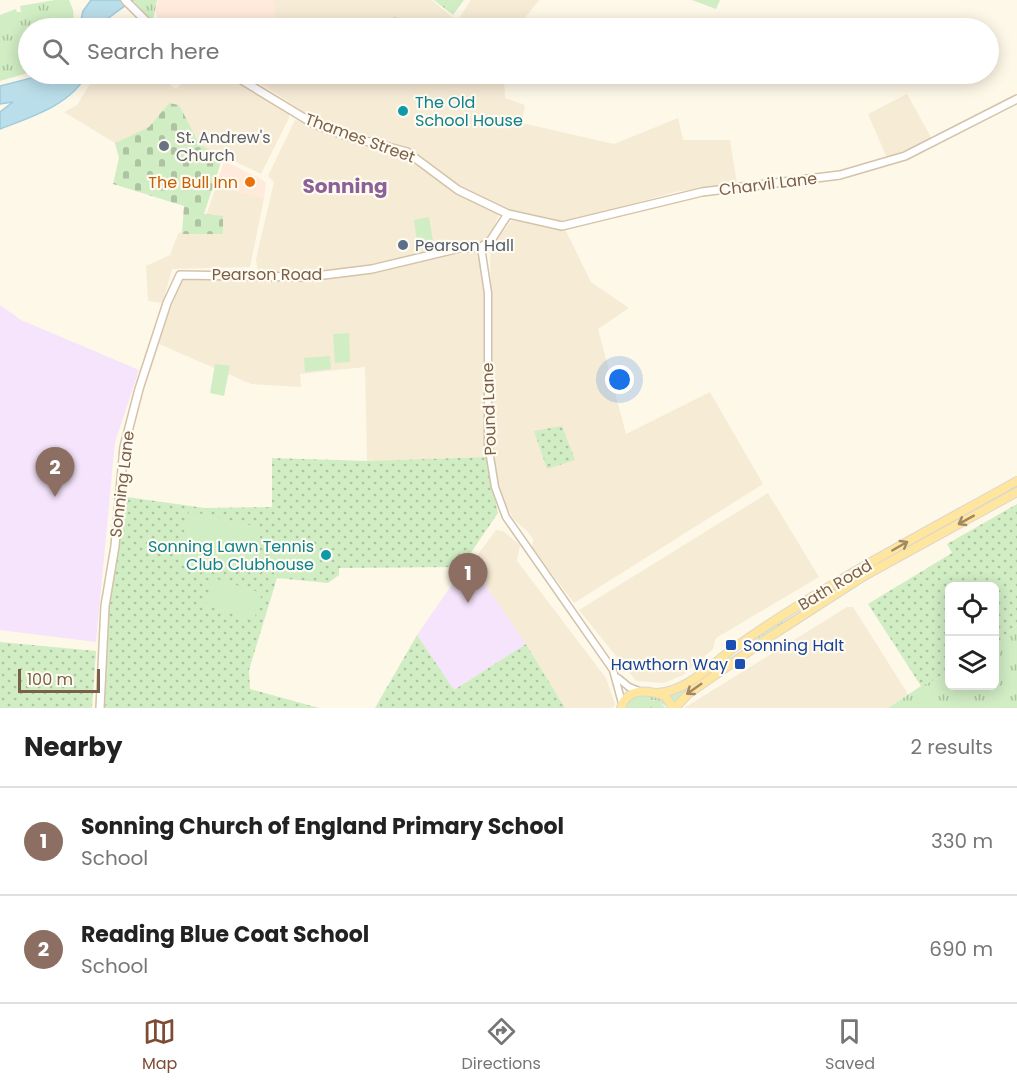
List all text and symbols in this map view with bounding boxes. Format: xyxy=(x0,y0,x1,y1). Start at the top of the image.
search box xyxy=(18,18,999,84)
icon: search xyxy=(39,35,72,68)
text: Search here xyxy=(87,36,220,67)
place label: The Old School House xyxy=(415,91,523,132)
marker: The Old School House xyxy=(396,104,410,118)
street label: Thames Street xyxy=(302,107,418,169)
place label: St. Andrew's Church xyxy=(176,126,271,167)
marker: St. Andrew's Church xyxy=(157,139,171,153)
street label: Charvil Lane xyxy=(718,167,818,201)
place label: The Bull Inn xyxy=(148,171,238,194)
district label: Sonning xyxy=(303,172,387,200)
marker: The Bull Inn xyxy=(243,175,257,189)
place label: Pearson Hall xyxy=(415,234,514,257)
marker: Pearson Hall xyxy=(396,238,410,252)
street label: Pearson Road xyxy=(212,263,322,286)
street label: Pound Lane xyxy=(476,362,502,456)
your location xyxy=(605,365,634,394)
street label: Sonning Lane xyxy=(104,429,140,539)
pin: 2 xyxy=(36,448,74,497)
one-way arrow xyxy=(957,515,975,526)
place label: Sonning Lawn Tennis Club Clubhouse xyxy=(148,535,314,576)
one-way arrow xyxy=(891,540,908,552)
marker: Sonning Lawn Tennis Club Clubhouse xyxy=(319,548,333,562)
pin: 1 xyxy=(448,554,488,603)
street label: Bath Road xyxy=(794,554,876,616)
map controls xyxy=(945,582,999,690)
button: locate xyxy=(945,582,999,636)
place label: Sonning Halt xyxy=(743,634,844,657)
button: layers xyxy=(945,636,999,690)
marker: Sonning Halt xyxy=(724,638,738,652)
place label: Hawthorn Way xyxy=(611,653,728,676)
marker: Hawthorn Way xyxy=(733,657,747,671)
scale bar xyxy=(18,666,100,694)
text: 100 m xyxy=(27,668,73,691)
one-way arrow xyxy=(687,683,703,695)
text: Nearby xyxy=(24,729,122,765)
text: 2 results xyxy=(910,733,993,761)
text: Sonning Church of England Primary School xyxy=(81,811,564,842)
text: 1 xyxy=(40,827,47,855)
text: 330 m xyxy=(931,827,993,855)
text: School xyxy=(81,844,148,872)
text: Reading Blue Coat School xyxy=(81,919,369,950)
text: 2 xyxy=(38,935,49,963)
text: 690 m xyxy=(929,935,993,963)
text: School xyxy=(81,952,148,980)
tab: Map xyxy=(142,1015,177,1076)
tab: Directions xyxy=(462,1015,541,1076)
tab: Saved xyxy=(825,1015,875,1076)

